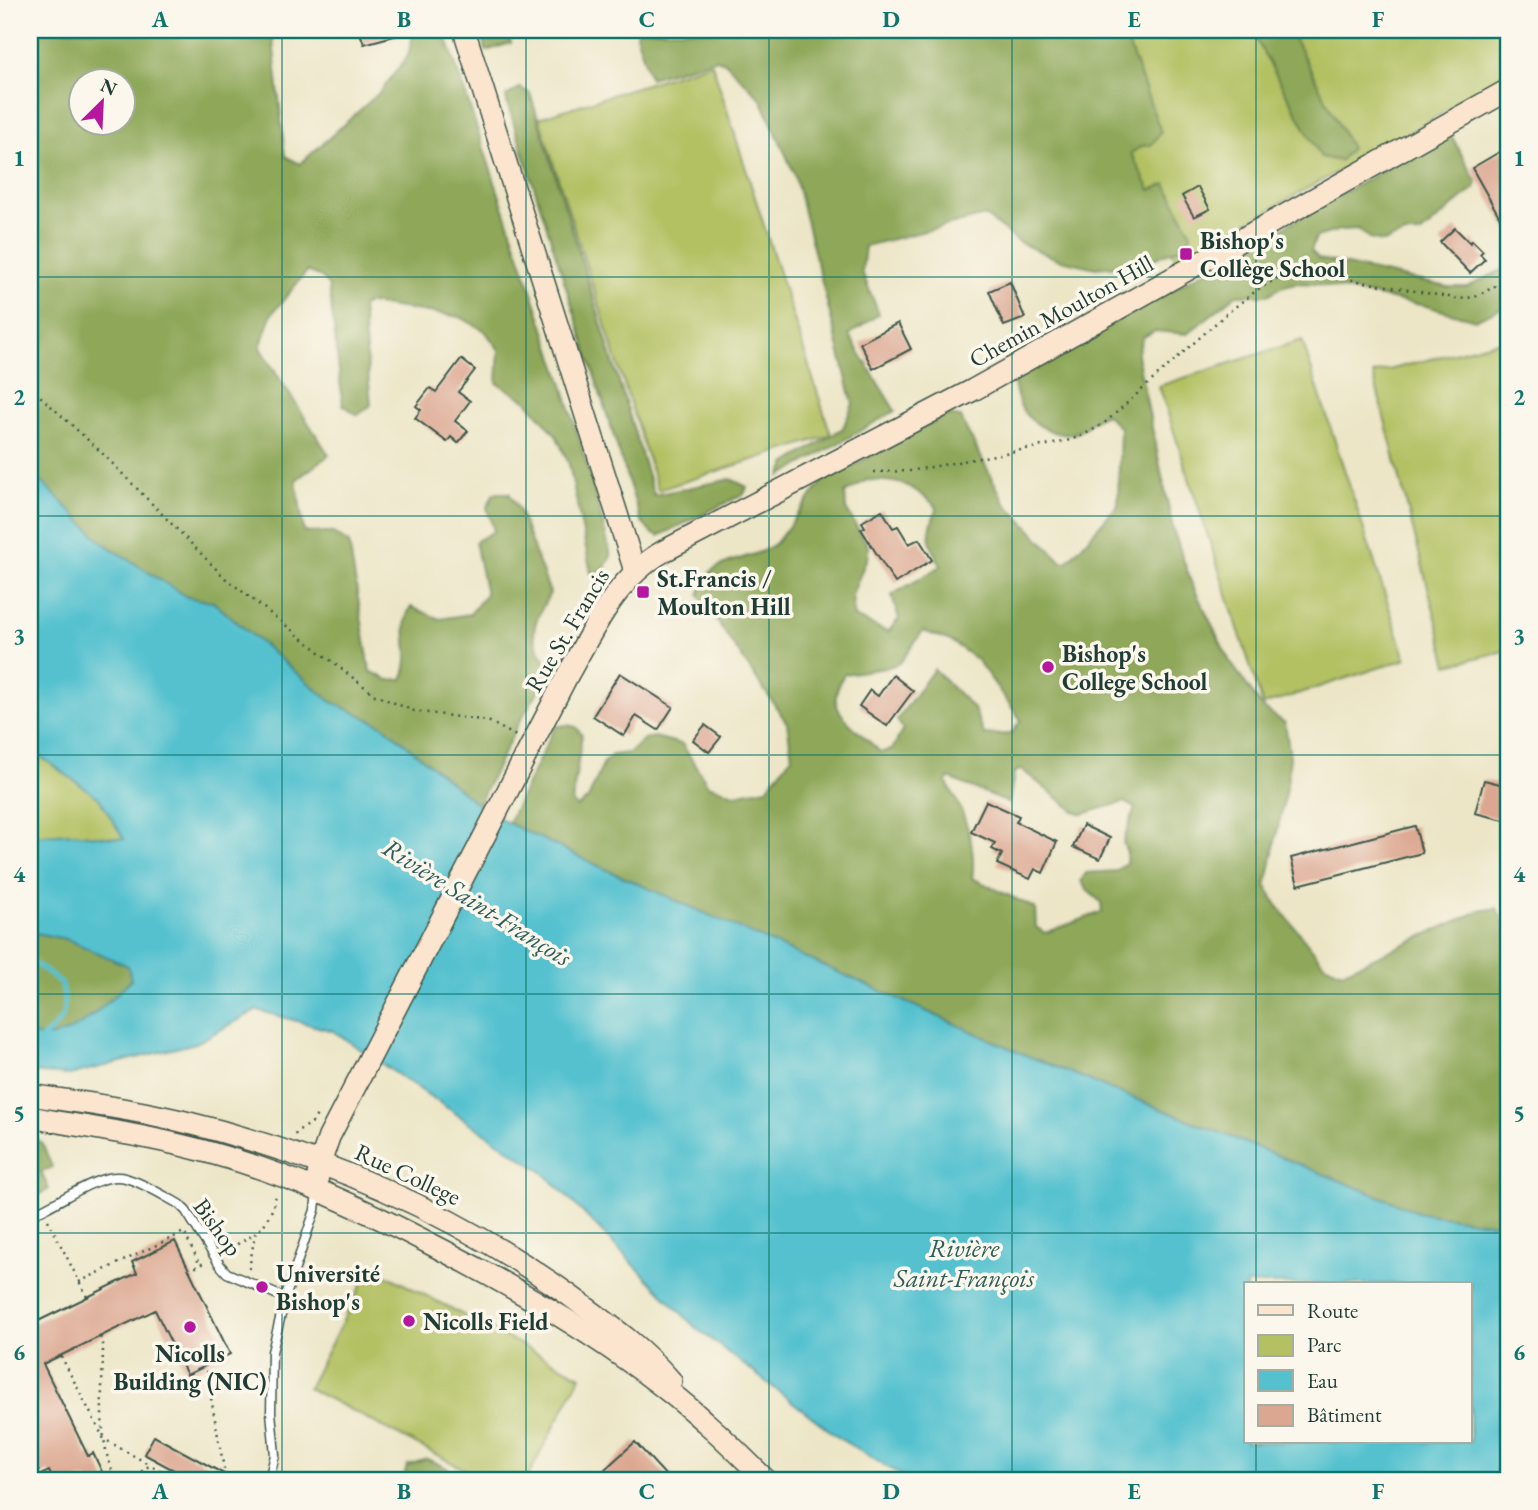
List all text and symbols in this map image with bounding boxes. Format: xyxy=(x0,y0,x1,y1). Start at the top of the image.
text: A xyxy=(151,4,169,34)
text: B xyxy=(397,4,411,34)
text: C xyxy=(639,4,655,34)
text: D xyxy=(882,4,900,34)
text: E xyxy=(1127,4,1141,34)
text: F xyxy=(1372,4,1385,34)
north arrow xyxy=(66,66,136,136)
text: N xyxy=(97,72,121,102)
text: 1 xyxy=(13,143,25,173)
text: 1 xyxy=(1513,143,1525,173)
place label: Bishop's Collège School xyxy=(1200,225,1346,285)
marker: Bishop's Collège School xyxy=(1178,246,1194,262)
street label: Chemin Moulton Hill xyxy=(963,247,1159,374)
text: 2 xyxy=(13,382,25,412)
text: 2 xyxy=(1513,382,1525,412)
street label: Rue St. Francis xyxy=(518,562,616,698)
place label: St.Francis / Moulton Hill xyxy=(657,563,791,622)
marker: St.Francis / Moulton Hill xyxy=(635,584,651,600)
text: 3 xyxy=(13,621,25,651)
text: 3 xyxy=(1513,621,1525,651)
place label: Bishop's College School xyxy=(1062,638,1208,698)
marker: Bishop's College School xyxy=(1040,659,1056,675)
water label: Rivière Saint-François xyxy=(376,830,578,974)
text: 4 xyxy=(13,859,26,889)
text: 4 xyxy=(1513,859,1526,889)
text: 5 xyxy=(13,1098,25,1128)
text: 5 xyxy=(1513,1098,1525,1128)
street label: Rue College xyxy=(350,1136,466,1212)
street label: Bishop xyxy=(187,1192,249,1262)
water label: Rivière Saint-François xyxy=(893,1231,1035,1295)
place label: Université Bishop's xyxy=(276,1258,380,1317)
marker: Université Bishop's xyxy=(254,1279,270,1295)
legend xyxy=(1244,1282,1472,1444)
text: Route xyxy=(1307,1297,1358,1324)
place label: Nicolls Field xyxy=(423,1306,549,1337)
marker: Nicolls Field xyxy=(401,1313,417,1329)
marker: Nicolls Building (NIC) xyxy=(182,1319,198,1335)
text: Parc xyxy=(1307,1331,1341,1358)
text: 6 xyxy=(13,1337,25,1367)
text: 6 xyxy=(1513,1337,1525,1367)
place label: Nicolls Building (NIC) xyxy=(113,1338,267,1398)
text: Eau xyxy=(1307,1367,1338,1394)
text: Bâtiment xyxy=(1307,1401,1382,1428)
text: A xyxy=(151,1476,169,1506)
text: B xyxy=(397,1476,411,1506)
text: C xyxy=(639,1476,655,1506)
text: D xyxy=(882,1476,900,1506)
text: E xyxy=(1127,1476,1141,1506)
text: F xyxy=(1372,1476,1385,1506)

